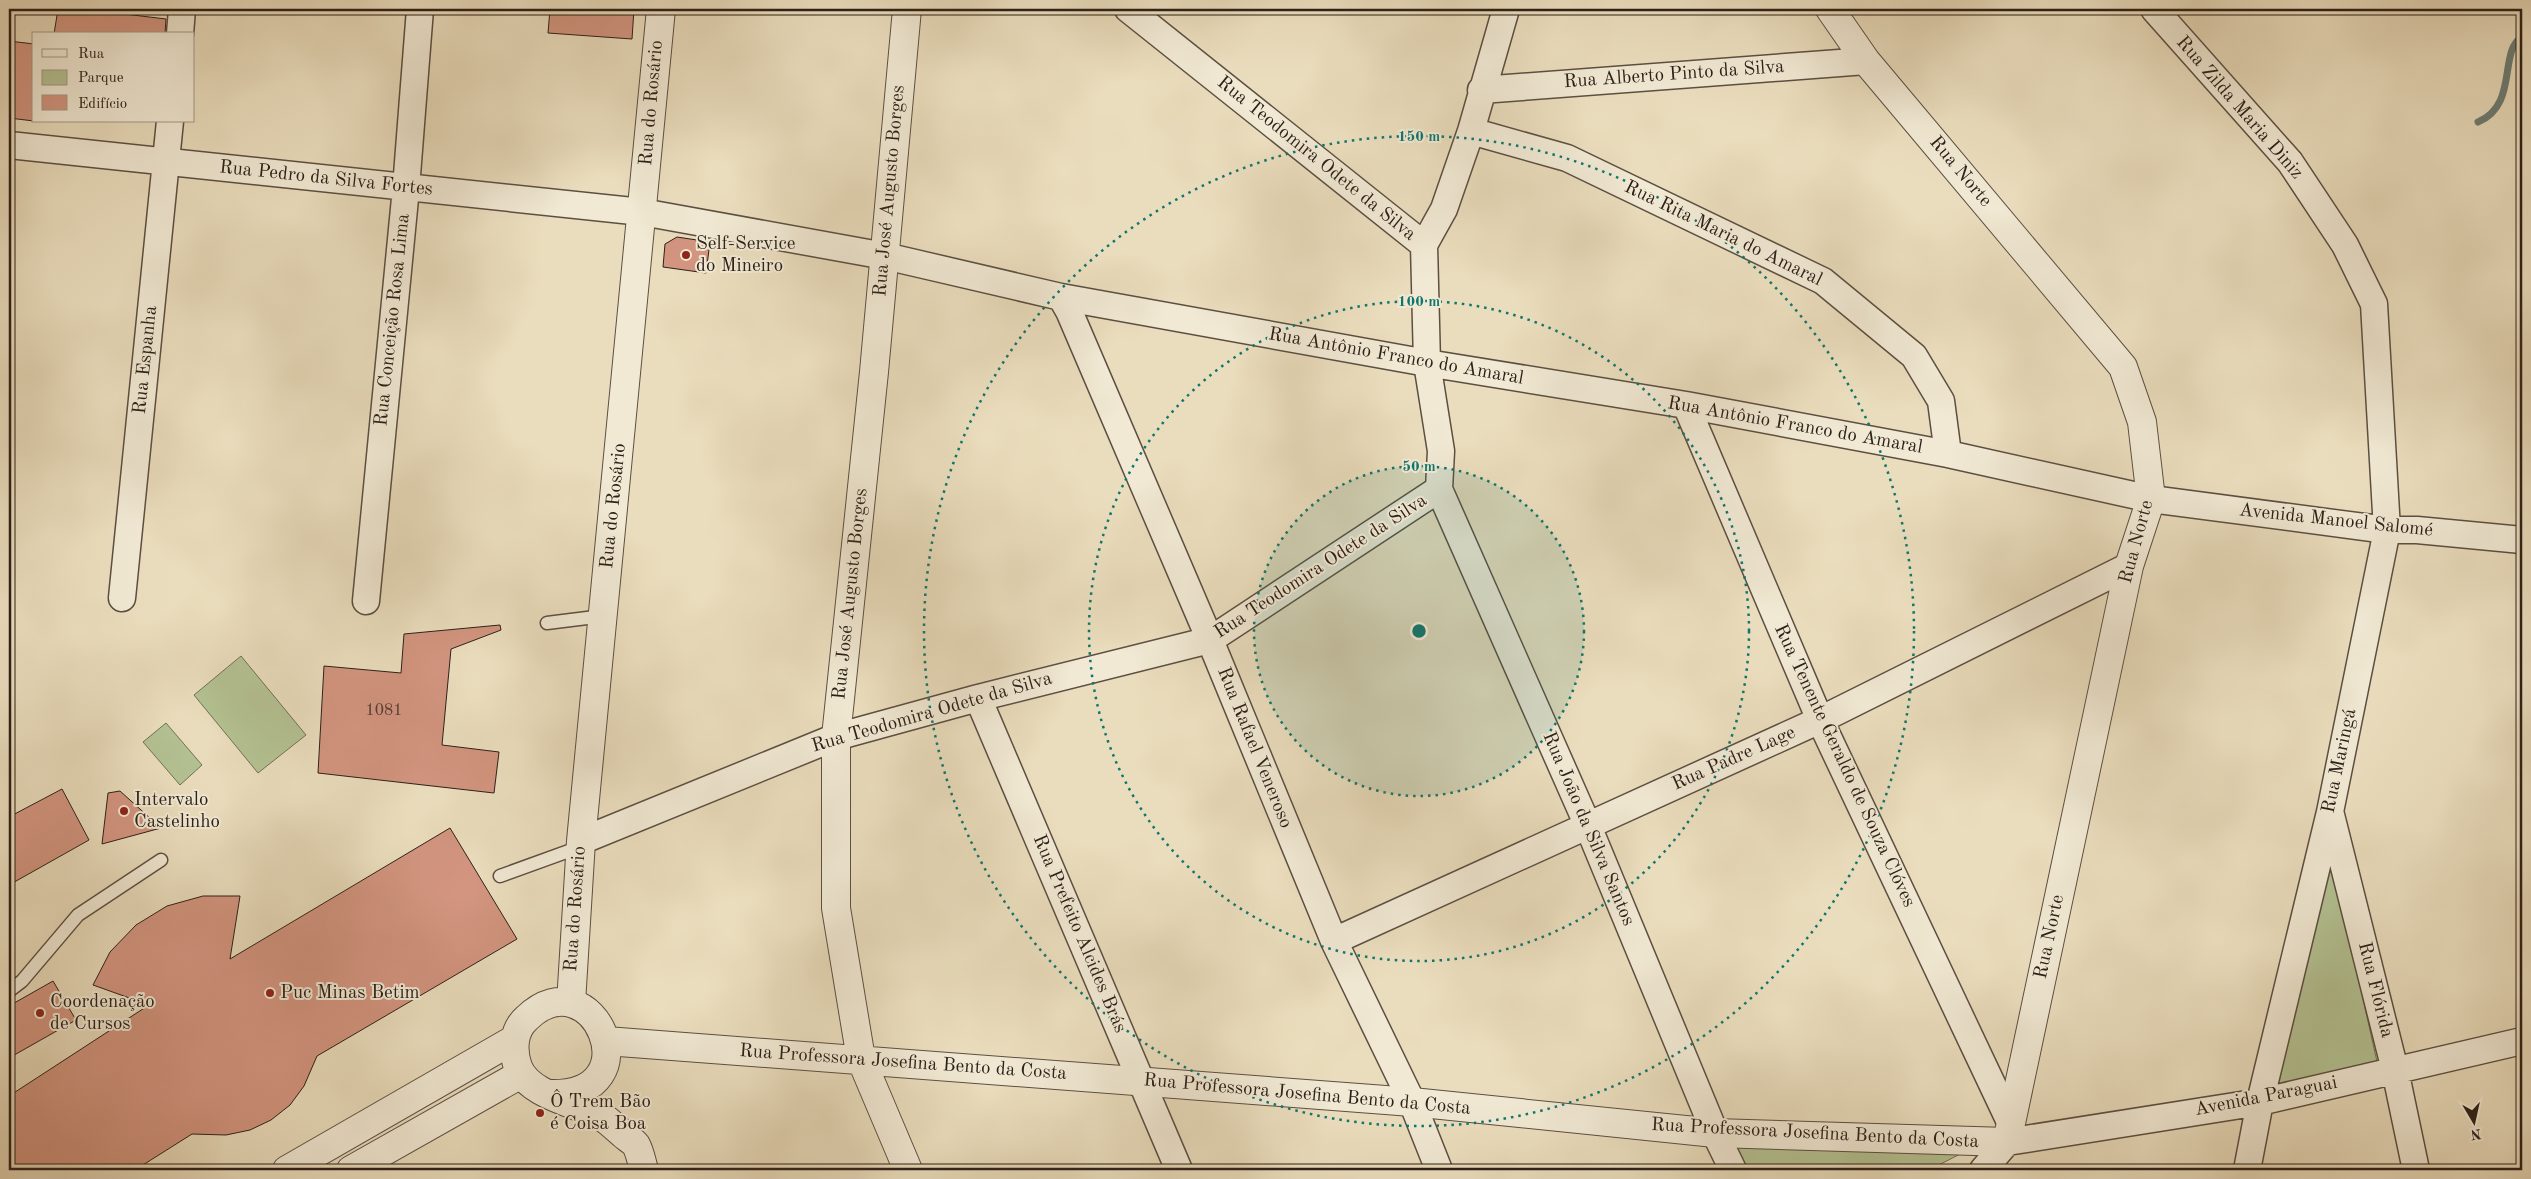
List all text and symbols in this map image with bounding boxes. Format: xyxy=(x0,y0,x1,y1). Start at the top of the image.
legend xyxy=(32,32,195,122)
street label: Rua Zilda Maria Diniz xyxy=(2172,33,2306,183)
street label: Rua do Rosário xyxy=(637,39,667,167)
text: Rua xyxy=(78,47,105,62)
street label: Rua Alberto Pinto da Silva xyxy=(1563,58,1785,92)
text: Parque xyxy=(78,71,124,86)
street label: Rua Teodomira Odete da Silva xyxy=(1213,73,1419,245)
street label: Rua José Augusto Borges xyxy=(871,84,909,298)
text: Edifício xyxy=(78,97,127,112)
text: 150 m xyxy=(1398,130,1440,145)
street label: Rua Norte xyxy=(1925,133,1995,211)
street label: Rua Pedro da Silva Fortes xyxy=(218,158,434,200)
street label: Rua Rita Maria do Amaral xyxy=(1621,178,1825,290)
street label: Rua Conceição Rosa Lima xyxy=(372,212,414,427)
place label: Self-Service do Mineiro xyxy=(696,235,795,276)
marker: Self-Service do Mineiro xyxy=(680,249,692,261)
text: 100 m xyxy=(1398,295,1440,310)
street label: Rua Espanha xyxy=(131,304,161,415)
street label: Rua Antônio Franco do Amaral xyxy=(1267,325,1525,389)
street label: Rua Antônio Franco do Amaral xyxy=(1666,394,1924,458)
street label: Rua do Rosário xyxy=(598,442,630,570)
text: 50 m xyxy=(1402,460,1436,475)
street label: Rua José Augusto Borges xyxy=(830,487,872,701)
street label: Rua Teodomira Odete da Silva xyxy=(1211,491,1431,643)
street label: Rua Norte xyxy=(2117,498,2157,586)
street label: Avenida Manoel Salomé xyxy=(2238,501,2434,541)
centre of rings xyxy=(1410,622,1428,640)
street label: Rua Tenente Geraldo de Souza Clóves xyxy=(1770,622,1918,910)
street label: Rua Rafael Veneroso xyxy=(1213,665,1295,831)
street label: Rua Teodomira Odete da Silva xyxy=(810,669,1055,756)
house number: 1081 xyxy=(365,703,403,719)
street label: Rua Maringá xyxy=(2320,706,2361,815)
street label: Rua Padre Lage xyxy=(1669,723,1799,795)
street label: Rua João da Silva Santos xyxy=(1538,729,1638,929)
place label: Intervalo Castelinho xyxy=(134,791,220,832)
marker: Intervalo Castelinho xyxy=(118,805,130,817)
street label: Rua Prefeito Alcides Brás xyxy=(1029,832,1129,1036)
street label: Rua do Rosário xyxy=(562,845,590,973)
street label: Rua Norte xyxy=(2032,893,2068,981)
street label: Rua Flórida xyxy=(2354,940,2396,1040)
place label: Puc Minas Betim xyxy=(280,984,420,1003)
marker: Puc Minas Betim xyxy=(264,987,276,999)
place label: Coordenação de Cursos xyxy=(50,993,155,1034)
marker: Coordenação de Cursos xyxy=(34,1007,46,1019)
street label: Rua Professora Josefina Bento da Costa xyxy=(739,1042,1068,1084)
street label: Rua Professora Josefina Bento da Costa xyxy=(1143,1071,1472,1119)
street label: Avenida Paraguai xyxy=(2193,1074,2339,1120)
place label: Ô Trem Bão é Coisa Boa xyxy=(550,1089,651,1134)
north arrow xyxy=(2448,1096,2498,1146)
marker: Ô Trem Bão é Coisa Boa xyxy=(534,1107,546,1119)
street label: Rua Professora Josefina Bento da Costa xyxy=(1651,1116,1980,1152)
text: N xyxy=(2469,1126,2482,1142)

